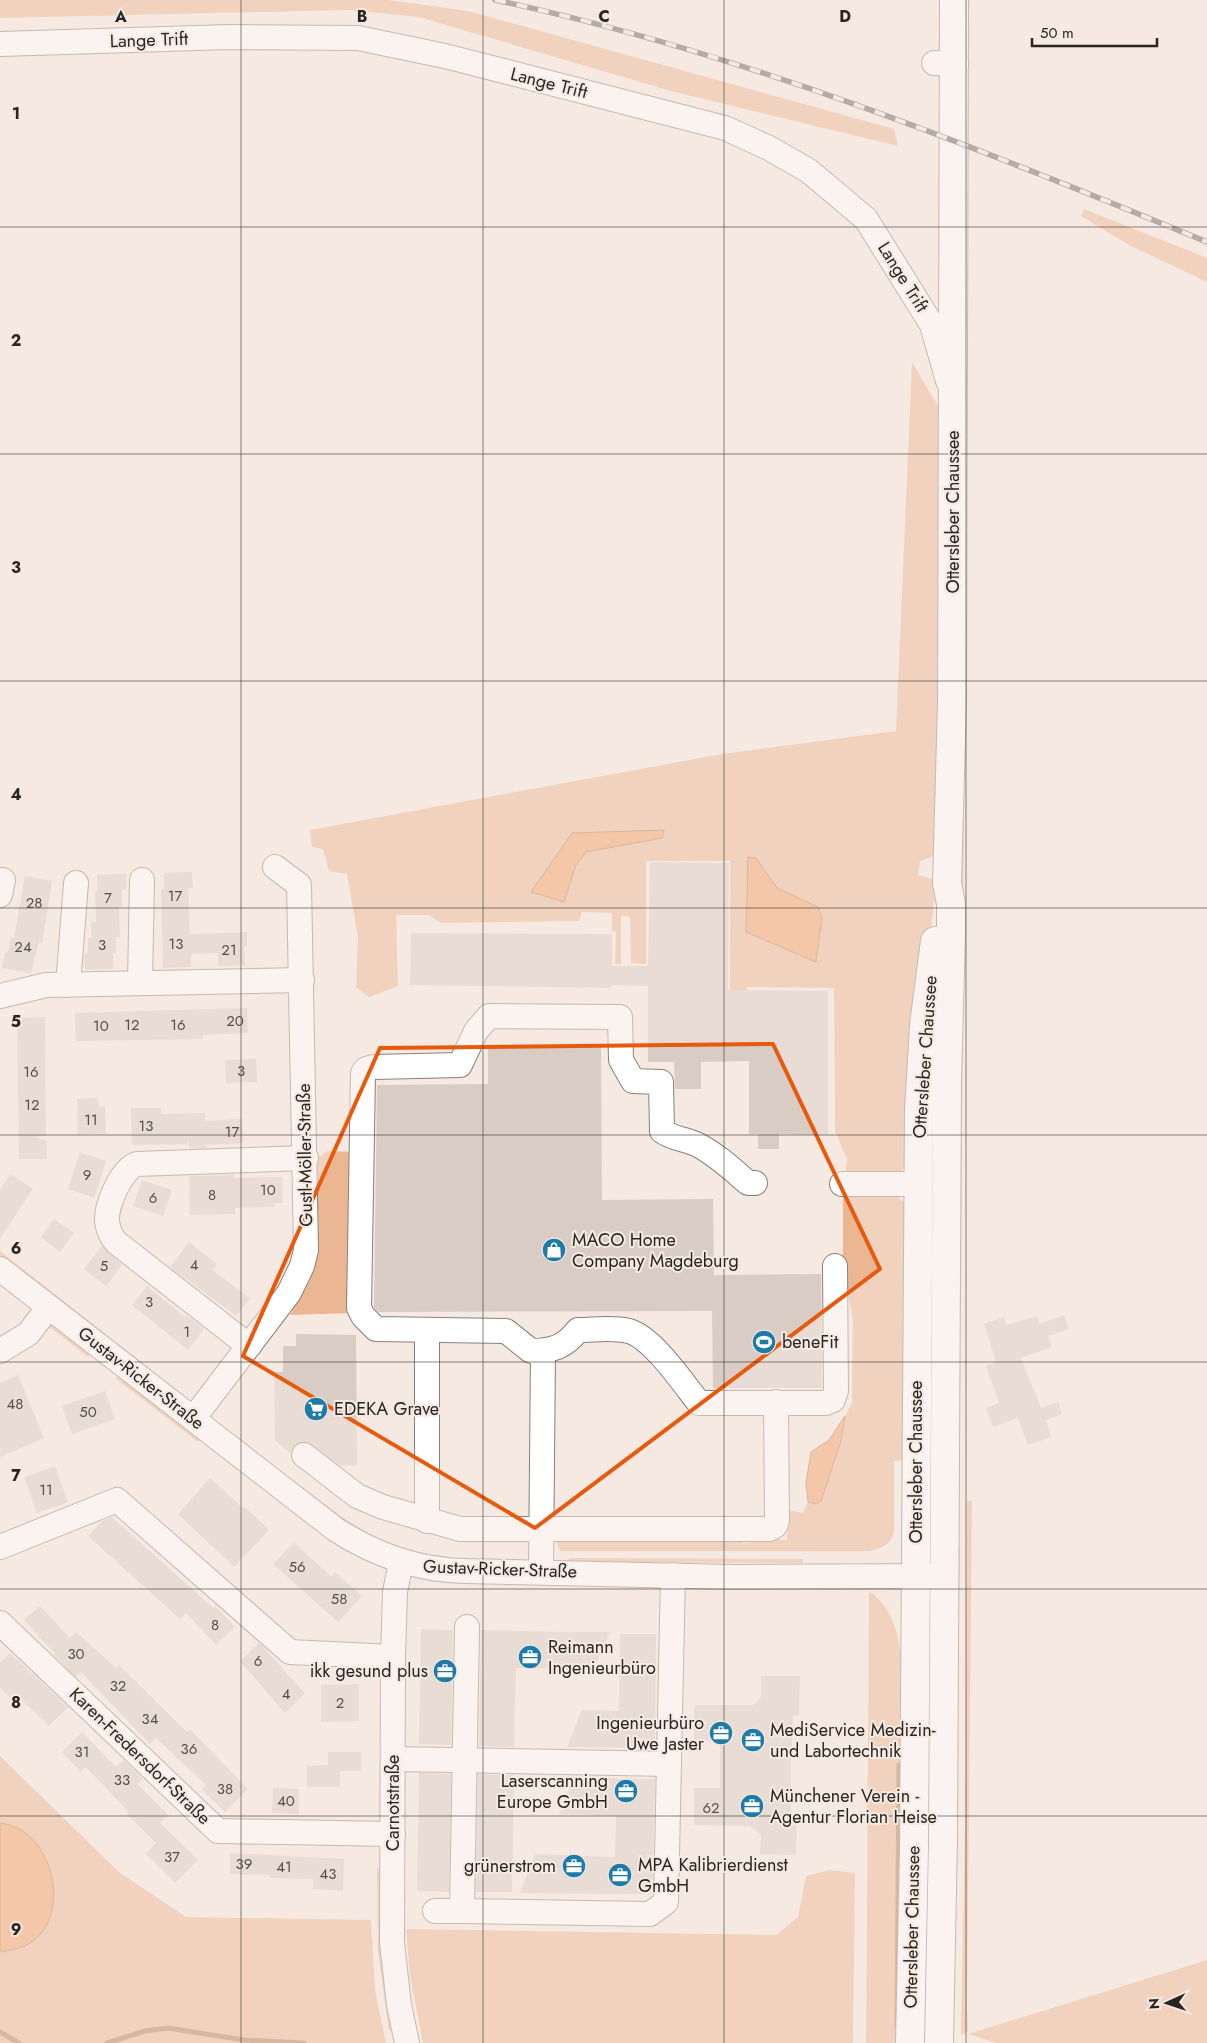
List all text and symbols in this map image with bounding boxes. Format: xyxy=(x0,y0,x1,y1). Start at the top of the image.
text: A xyxy=(114,5,127,28)
text: B xyxy=(357,5,367,28)
text: C xyxy=(598,5,610,28)
text: D xyxy=(839,5,851,28)
scale bar xyxy=(1032,15,1157,47)
text: 50 m xyxy=(1040,22,1074,44)
street label: Lange Trift xyxy=(109,26,189,54)
street label: Lange Trift xyxy=(508,61,591,105)
text: 1 xyxy=(12,102,20,125)
street label: Lange Trift xyxy=(871,237,935,318)
text: 2 xyxy=(11,329,21,352)
street label: Ottersleber Chaussee xyxy=(940,430,966,594)
text: 3 xyxy=(11,556,21,579)
text: 4 xyxy=(10,783,22,806)
house number: 17 xyxy=(168,885,182,907)
house number: 7 xyxy=(104,887,112,909)
house number: 28 xyxy=(26,892,42,914)
house number: 13 xyxy=(169,933,183,955)
house number: 3 xyxy=(98,934,106,956)
house number: 24 xyxy=(14,936,32,958)
house number: 21 xyxy=(221,939,237,961)
street label: Ottersleber Chaussee xyxy=(906,975,944,1139)
text: 5 xyxy=(11,1010,21,1033)
house number: 20 xyxy=(226,1010,244,1032)
house number: 12 xyxy=(124,1014,140,1036)
house number: 16 xyxy=(170,1014,186,1036)
house number: 10 xyxy=(93,1015,109,1037)
house number: 3 xyxy=(237,1060,245,1082)
house number: 16 xyxy=(23,1061,39,1083)
street label: Gustl-Möller-Straße xyxy=(291,1083,319,1227)
house number: 12 xyxy=(24,1094,40,1116)
house number: 11 xyxy=(84,1109,98,1131)
house number: 13 xyxy=(139,1115,153,1137)
house number: 17 xyxy=(225,1121,239,1143)
house number: 9 xyxy=(83,1164,91,1186)
house number: 10 xyxy=(260,1179,276,1201)
house number: 8 xyxy=(208,1184,216,1206)
house number: 6 xyxy=(149,1187,157,1209)
place label: MACO Home Company Magdeburg xyxy=(572,1227,739,1274)
text: 6 xyxy=(11,1237,21,1260)
shop icon: MACO Home Company Magdeburg xyxy=(541,1237,567,1263)
house number: 4 xyxy=(190,1254,199,1276)
house number: 5 xyxy=(100,1255,108,1277)
house number: 3 xyxy=(145,1291,153,1313)
street label: Gustav-Ricker-Straße xyxy=(72,1320,210,1436)
house number: 1 xyxy=(184,1321,190,1343)
sports icon: beneFit xyxy=(751,1329,777,1355)
place label: beneFit xyxy=(782,1329,839,1355)
street label: Ottersleber Chaussee xyxy=(903,1380,929,1544)
house number: 48 xyxy=(7,1393,23,1415)
supermarket icon: EDEKA Grave xyxy=(303,1396,329,1422)
place label: EDEKA Grave xyxy=(334,1396,439,1422)
house number: 50 xyxy=(79,1401,97,1423)
text: 7 xyxy=(11,1464,21,1487)
house number: 11 xyxy=(39,1479,53,1501)
street label: Gustav-Ricker-Straße xyxy=(423,1553,577,1585)
house number: 56 xyxy=(288,1556,306,1578)
house number: 58 xyxy=(331,1588,347,1610)
house number: 8 xyxy=(211,1614,219,1636)
place label: Reimann Ingenieurbüro xyxy=(548,1634,656,1681)
house number: 30 xyxy=(67,1643,85,1665)
office icon: Reimann Ingenieurbüro xyxy=(517,1644,543,1670)
house number: 6 xyxy=(254,1650,262,1672)
place label: ikk gesund plus xyxy=(310,1658,428,1684)
office icon: ikk gesund plus xyxy=(432,1658,458,1684)
house number: 32 xyxy=(110,1675,126,1697)
street label: Karen-Fredersdorf-Straße xyxy=(63,1681,217,1831)
house number: 4 xyxy=(282,1683,291,1705)
text: 8 xyxy=(11,1691,21,1714)
house number: 2 xyxy=(336,1692,344,1714)
house number: 34 xyxy=(142,1708,159,1730)
place label: Ingenieurbüro Uwe Jaster xyxy=(596,1710,705,1757)
place label: MediService Medizin- und Labortechnik xyxy=(770,1717,936,1764)
office icon: Ingenieurbüro Uwe Jaster xyxy=(708,1720,734,1746)
office icon: MediService Medizin- und Labortechnik xyxy=(740,1727,766,1753)
house number: 36 xyxy=(181,1738,197,1760)
house number: 31 xyxy=(75,1741,89,1763)
street label: Carnotstraße xyxy=(380,1755,406,1851)
place label: Laserscanning Europe GmbH xyxy=(497,1768,608,1815)
house number: 33 xyxy=(114,1769,130,1791)
house number: 38 xyxy=(217,1778,233,1800)
office icon: Laserscanning Europe GmbH xyxy=(613,1778,639,1804)
place label: Münchener Verein - Agentur Florian Heise xyxy=(770,1783,937,1830)
house number: 40 xyxy=(277,1790,295,1812)
office icon: Münchener Verein - Agentur Florian Heise xyxy=(739,1793,765,1819)
house number: 62 xyxy=(702,1797,720,1819)
street label: Ottersleber Chaussee xyxy=(898,1845,926,2009)
house number: 37 xyxy=(164,1846,180,1868)
place label: MPA Kalibrierdienst GmbH xyxy=(638,1852,789,1899)
house number: 39 xyxy=(236,1853,252,1875)
place label: grünerstrom xyxy=(464,1853,556,1879)
office icon: grünerstrom xyxy=(561,1853,587,1879)
house number: 41 xyxy=(276,1856,292,1878)
office icon: MPA Kalibrierdienst GmbH xyxy=(607,1862,633,1888)
house number: 43 xyxy=(320,1863,336,1885)
text: 9 xyxy=(11,1918,21,1941)
north arrow xyxy=(1142,1978,1192,2028)
text: N xyxy=(1144,1998,1164,2010)

